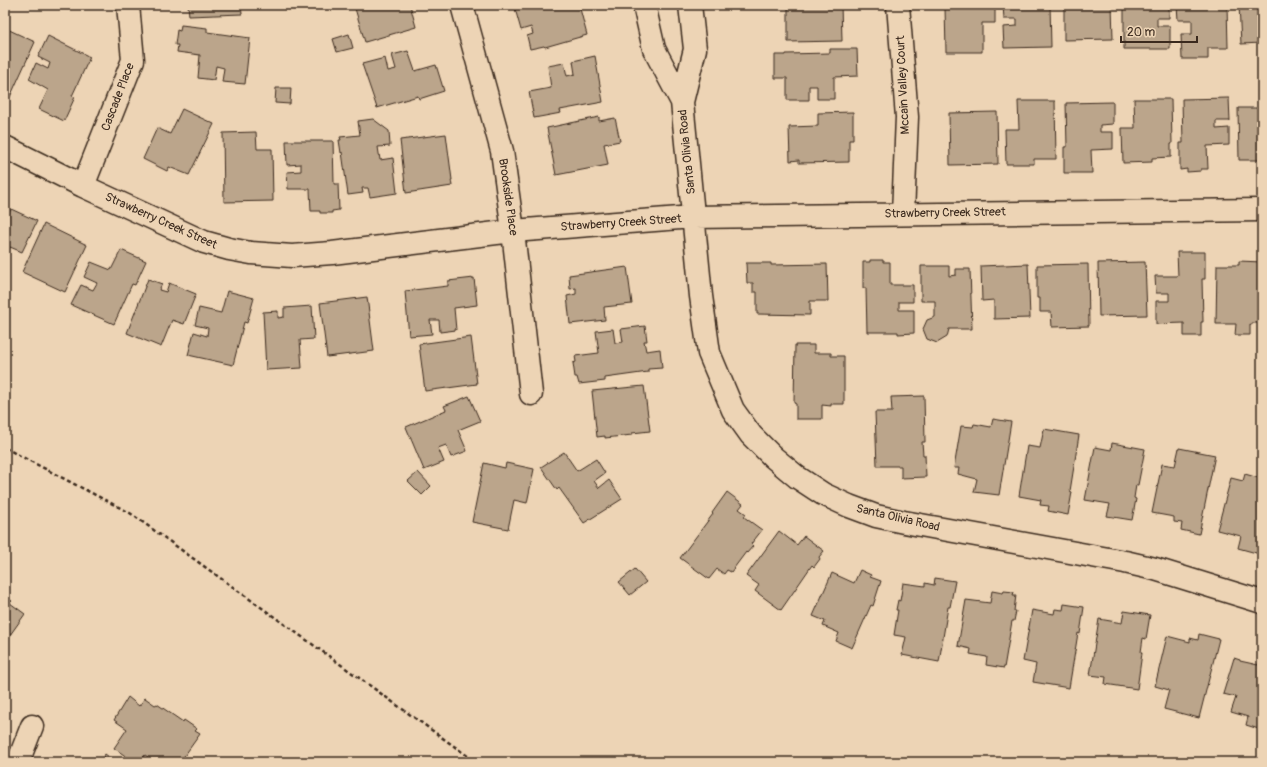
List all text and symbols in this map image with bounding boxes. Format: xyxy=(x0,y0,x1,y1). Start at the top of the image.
scale bar xyxy=(1121,18,1197,44)
text: 20 m xyxy=(1127,25,1156,40)
street label: Mccain Valley Court xyxy=(893,35,913,135)
street label: Cascade Place xyxy=(98,61,138,133)
street label: Santa Olivia Road xyxy=(675,109,699,195)
street label: Brookside Place xyxy=(495,157,521,237)
street label: Strawberry Creek Street xyxy=(103,189,220,253)
street label: Strawberry Creek Street xyxy=(884,204,1006,222)
street label: Strawberry Creek Street xyxy=(560,211,682,235)
street label: Santa Olivia Road xyxy=(855,501,941,535)

